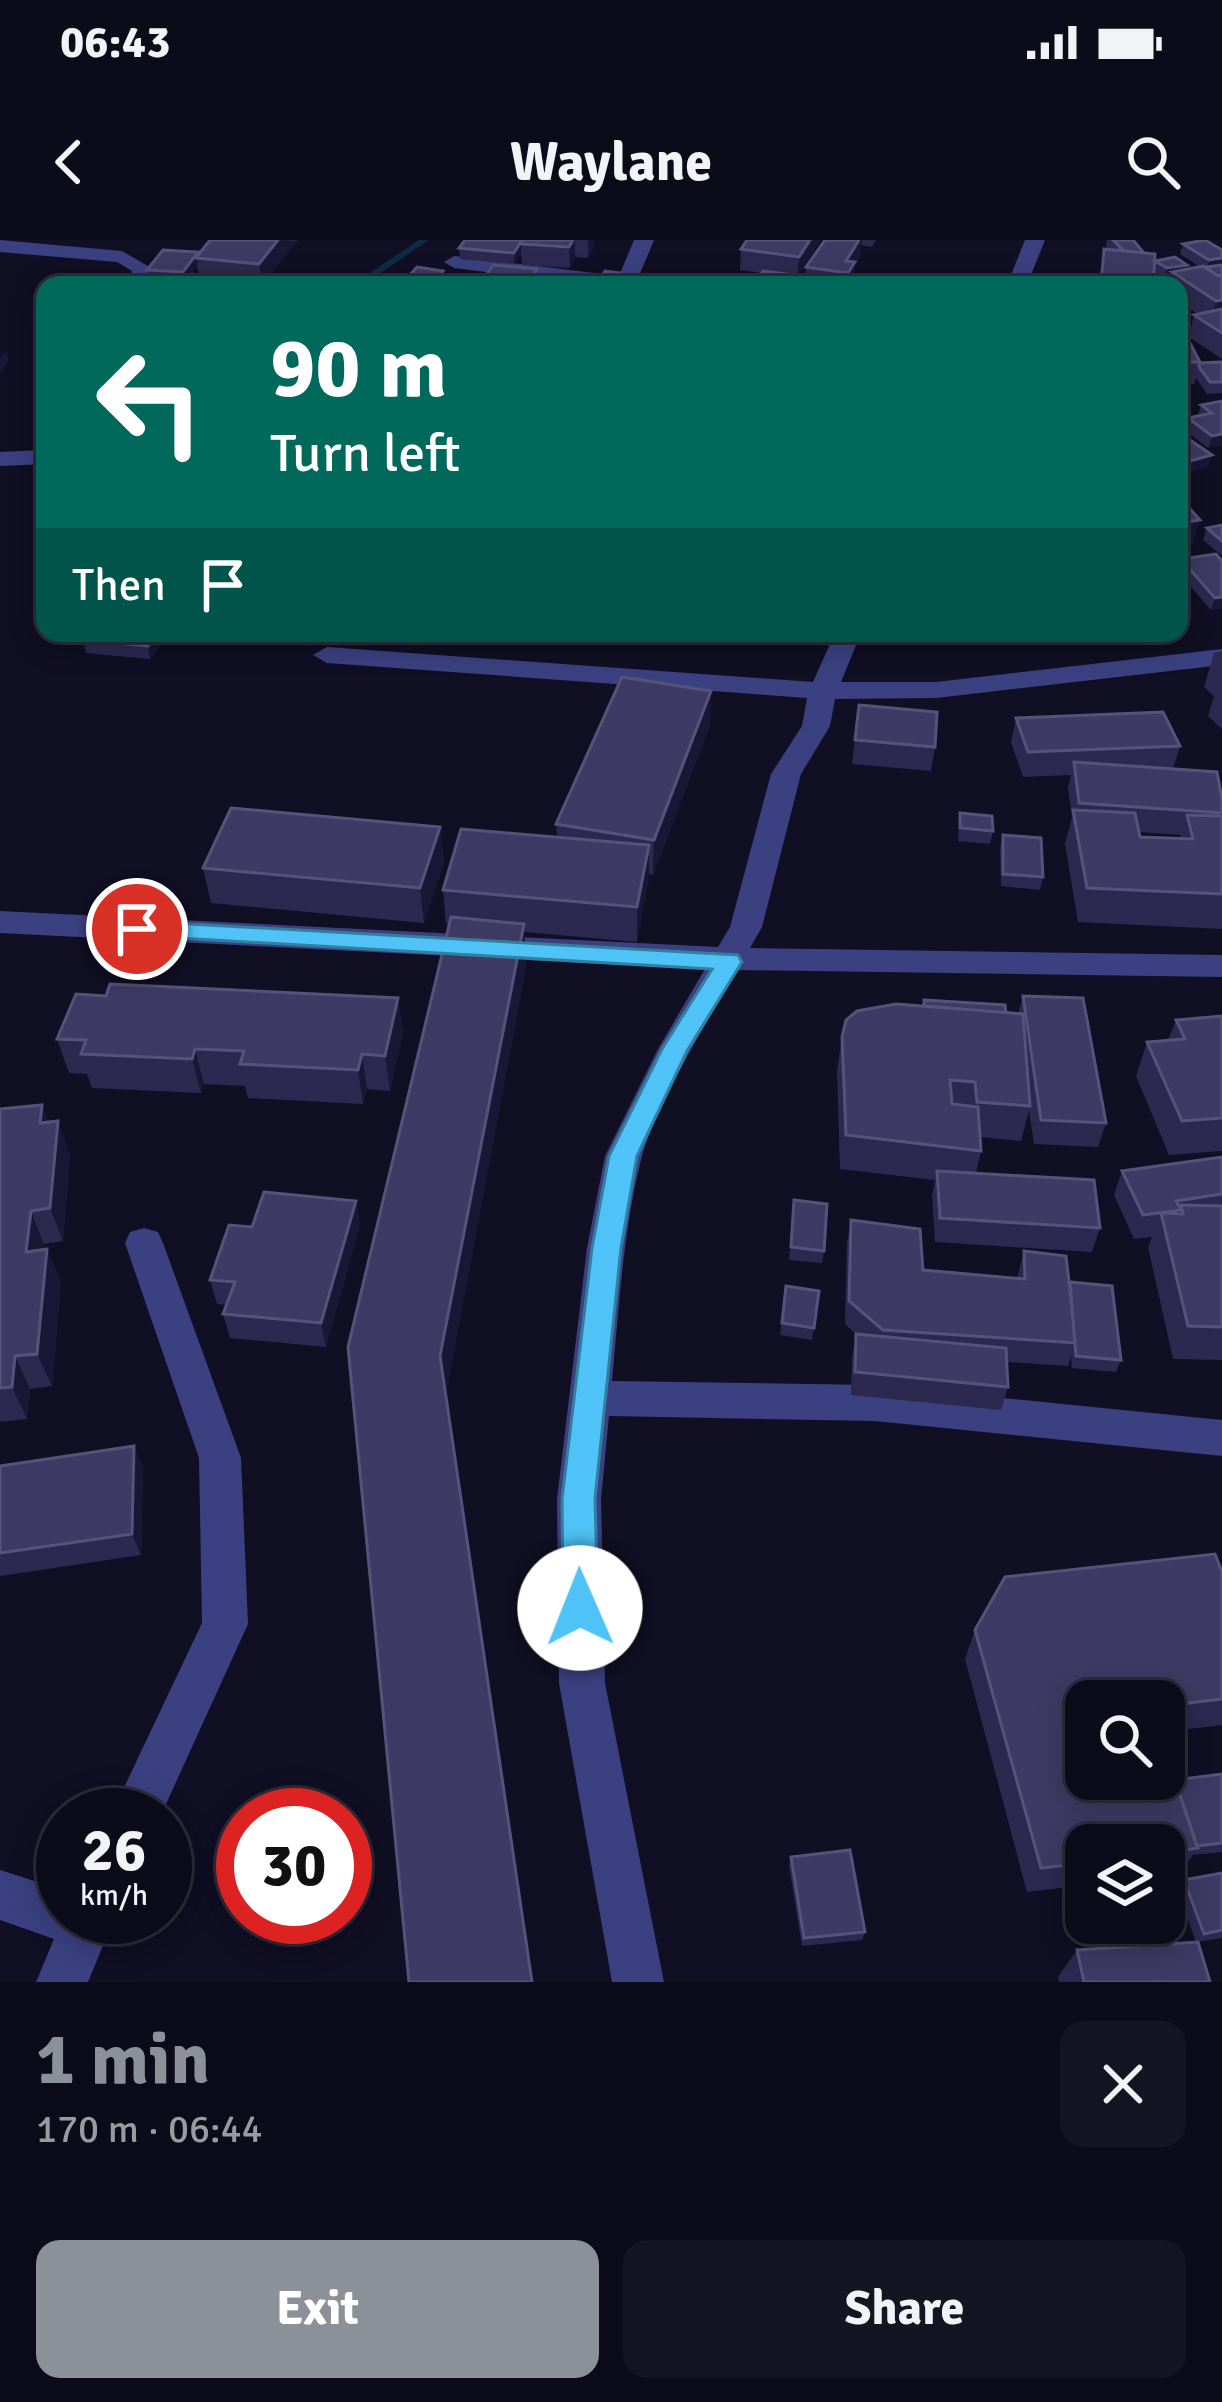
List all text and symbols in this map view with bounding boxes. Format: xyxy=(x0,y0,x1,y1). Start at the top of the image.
text: 06:43 xyxy=(60,15,170,70)
icon: back xyxy=(36,129,102,195)
text: Waylane xyxy=(510,129,712,196)
icon: search xyxy=(1120,129,1186,195)
text: 90 m xyxy=(270,317,447,421)
icon: left xyxy=(72,324,228,480)
text: Turn left xyxy=(270,420,460,487)
icon: arrive xyxy=(190,552,256,618)
text: Then xyxy=(72,558,166,613)
pin xyxy=(86,878,188,980)
icon: arrive xyxy=(104,896,170,962)
position arrow xyxy=(517,1545,643,1671)
map controls xyxy=(1065,1680,1185,1944)
button: search xyxy=(1065,1680,1185,1800)
speed limit sign: 30 xyxy=(216,1788,372,1944)
text: 26 xyxy=(82,1814,146,1888)
button: layers xyxy=(1065,1824,1185,1944)
text: km/h xyxy=(80,1877,148,1914)
text: 1 min xyxy=(36,2015,210,2104)
button: close xyxy=(1060,2021,1186,2147)
text: 170 m · 06:44 xyxy=(36,2105,263,2153)
button: Exit xyxy=(36,2240,599,2378)
button: Share xyxy=(623,2240,1186,2378)

